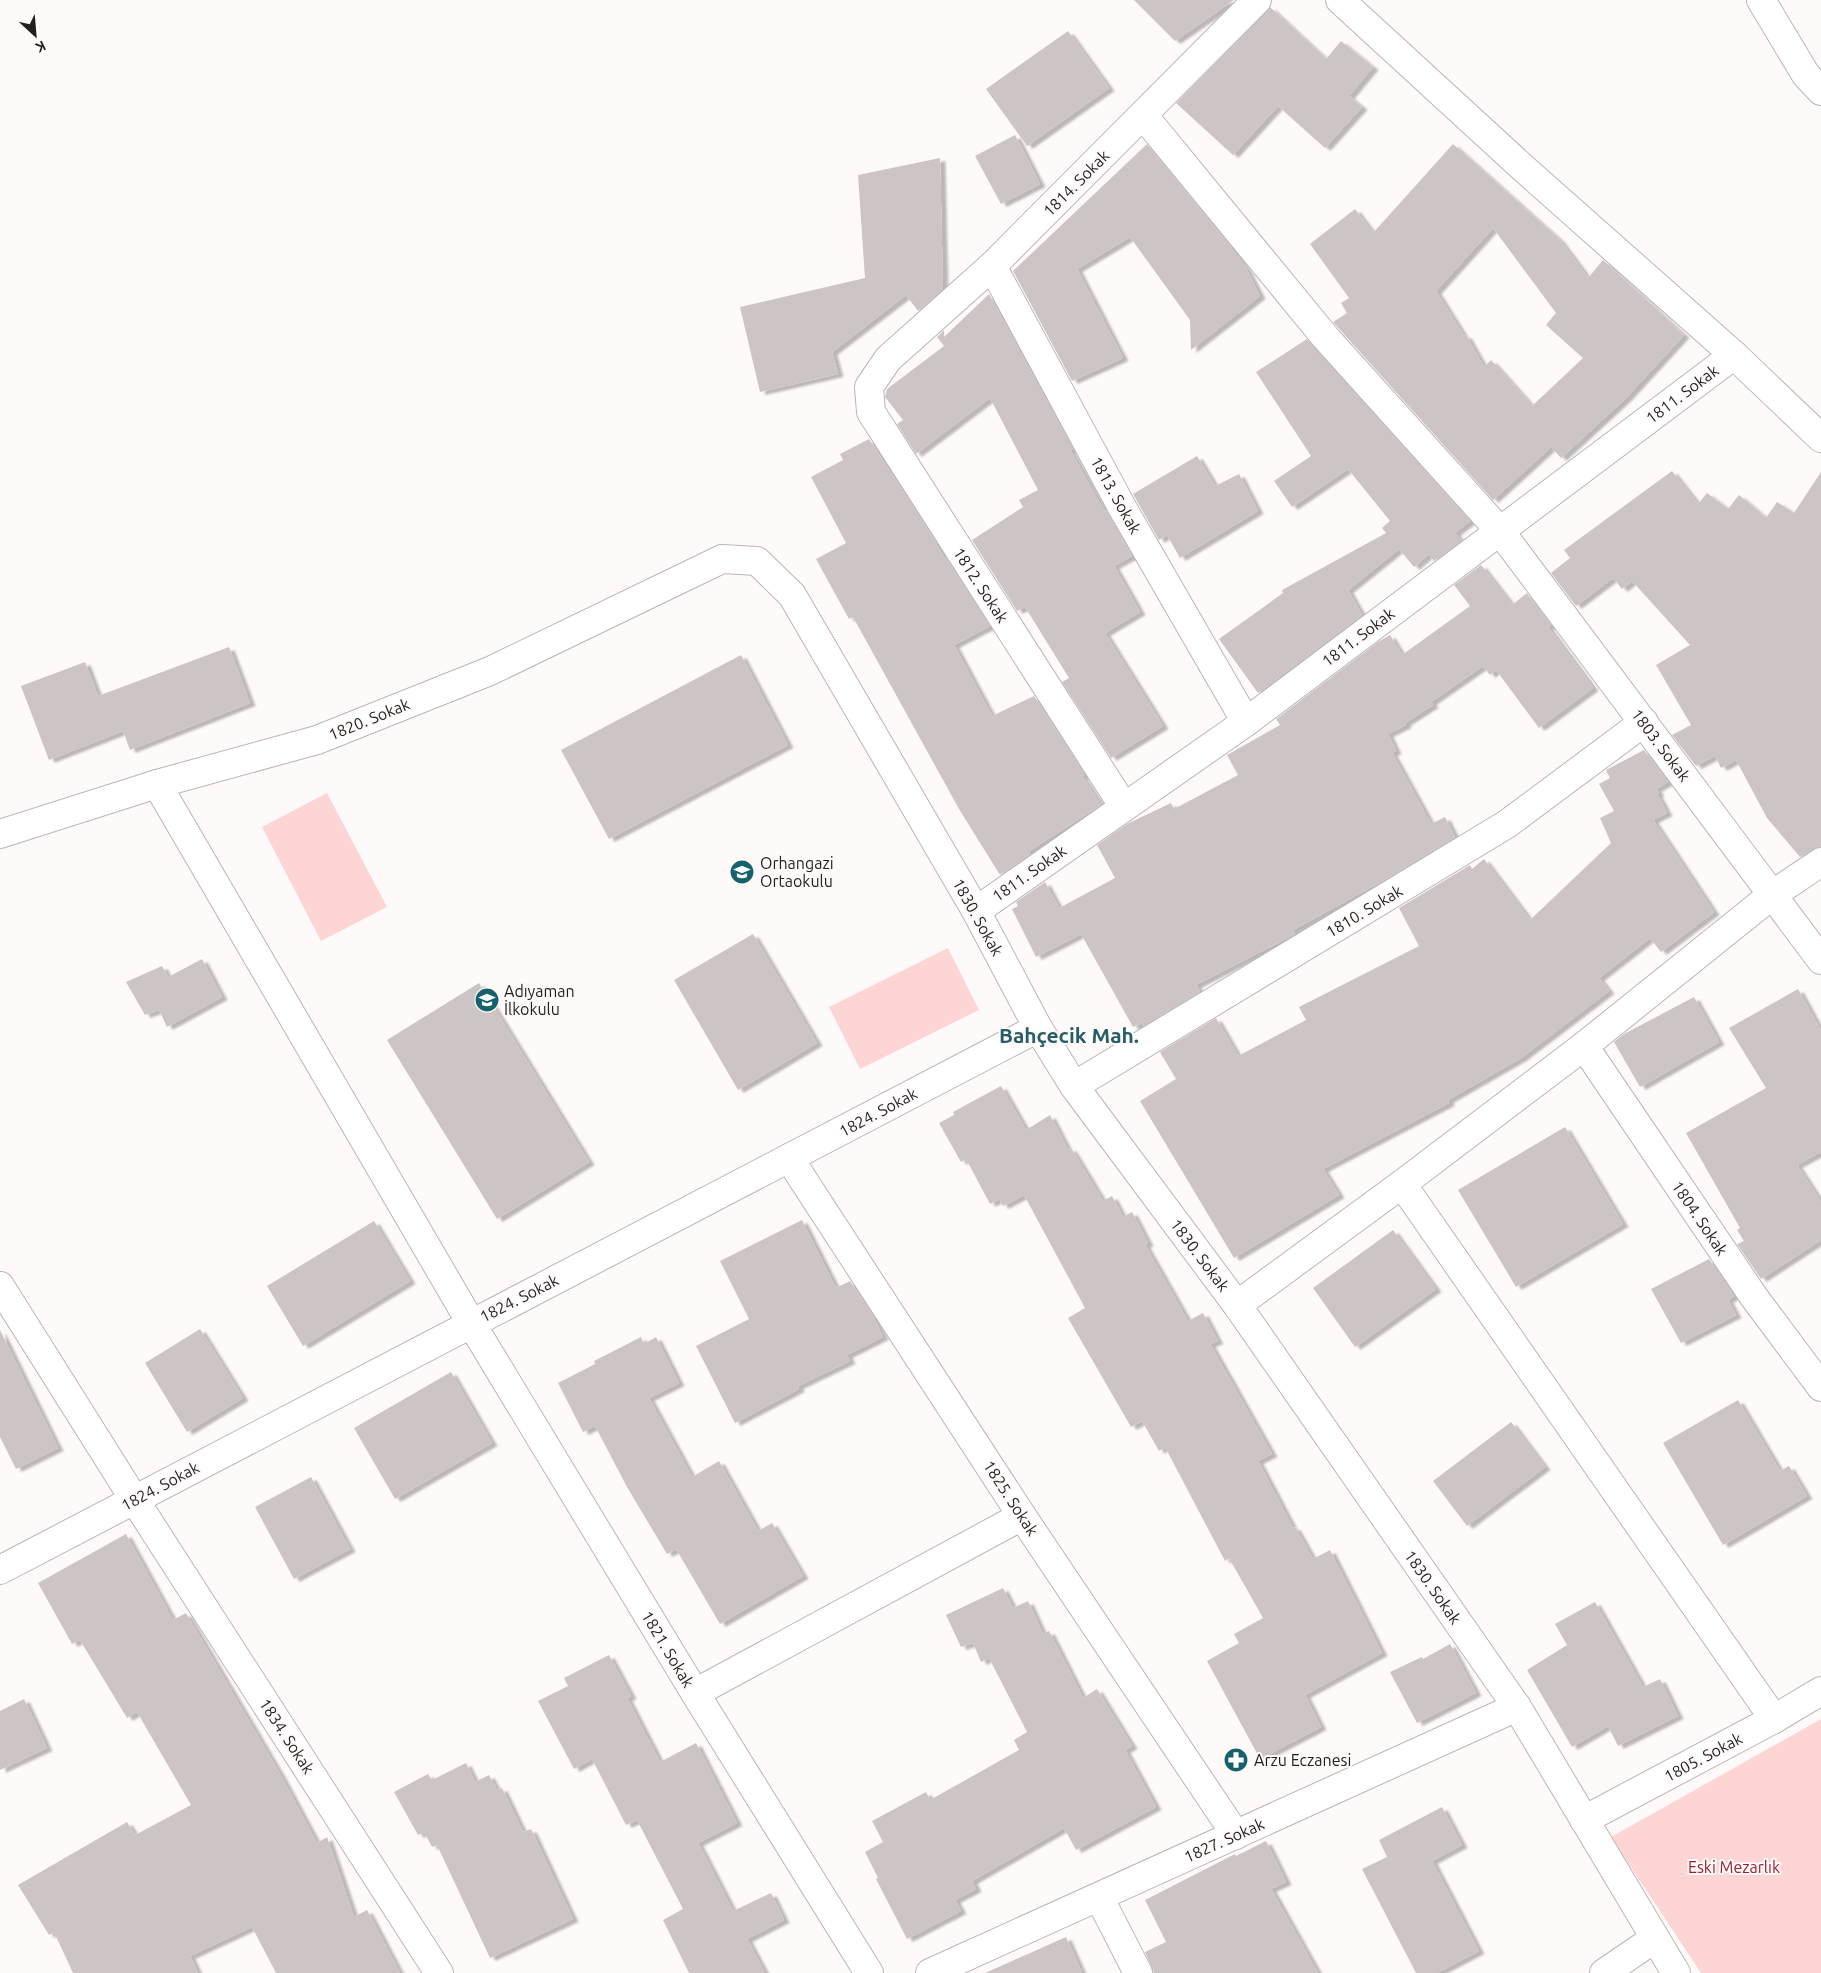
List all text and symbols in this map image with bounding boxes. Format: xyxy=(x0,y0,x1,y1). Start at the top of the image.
north arrow xyxy=(10,10,60,60)
text: K xyxy=(32,37,48,56)
street label: 1814. Sokak xyxy=(1039,146,1113,220)
street label: 1811. Sokak xyxy=(1642,361,1722,427)
street label: 1813. Sokak xyxy=(1087,453,1145,537)
street label: 1812. Sokak xyxy=(950,544,1012,626)
street label: 1811. Sokak xyxy=(1318,604,1398,670)
street label: 1820. Sokak xyxy=(326,695,412,743)
street label: 1803. Sokak xyxy=(1628,705,1694,785)
street label: 1811. Sokak xyxy=(989,841,1069,905)
place label: Orhangazi Ortaokulu xyxy=(760,854,834,890)
school or university icon: Orhangazi Ortaokulu xyxy=(729,859,755,885)
street label: 1830. Sokak xyxy=(949,875,1007,959)
street label: 1810. Sokak xyxy=(1323,881,1405,941)
place label: Adıyaman İlkokulu xyxy=(504,982,575,1018)
school or university icon: Adıyaman İlkokulu xyxy=(474,987,500,1013)
district label: Bahçecik Mah. xyxy=(999,1023,1139,1047)
street label: 1824. Sokak xyxy=(836,1084,920,1140)
street label: 1804. Sokak xyxy=(1669,1177,1731,1259)
street label: 1830. Sokak xyxy=(1167,1215,1233,1295)
street label: 1824. Sokak xyxy=(477,1271,561,1325)
street label: 1825. Sokak xyxy=(980,1457,1042,1539)
street label: 1824. Sokak xyxy=(118,1458,202,1514)
street label: 1830. Sokak xyxy=(1401,1547,1465,1627)
street label: 1821. Sokak xyxy=(638,1608,698,1690)
street label: 1834. Sokak xyxy=(256,1695,318,1777)
street label: 1805. Sokak xyxy=(1661,1729,1745,1785)
pharmacy icon: Arzu Eczanesi xyxy=(1223,1747,1249,1773)
place label: Arzu Eczanesi xyxy=(1254,1751,1351,1769)
street label: 1827. Sokak xyxy=(1181,1814,1267,1866)
park label: Eski Mezarlık xyxy=(1688,1858,1780,1876)

